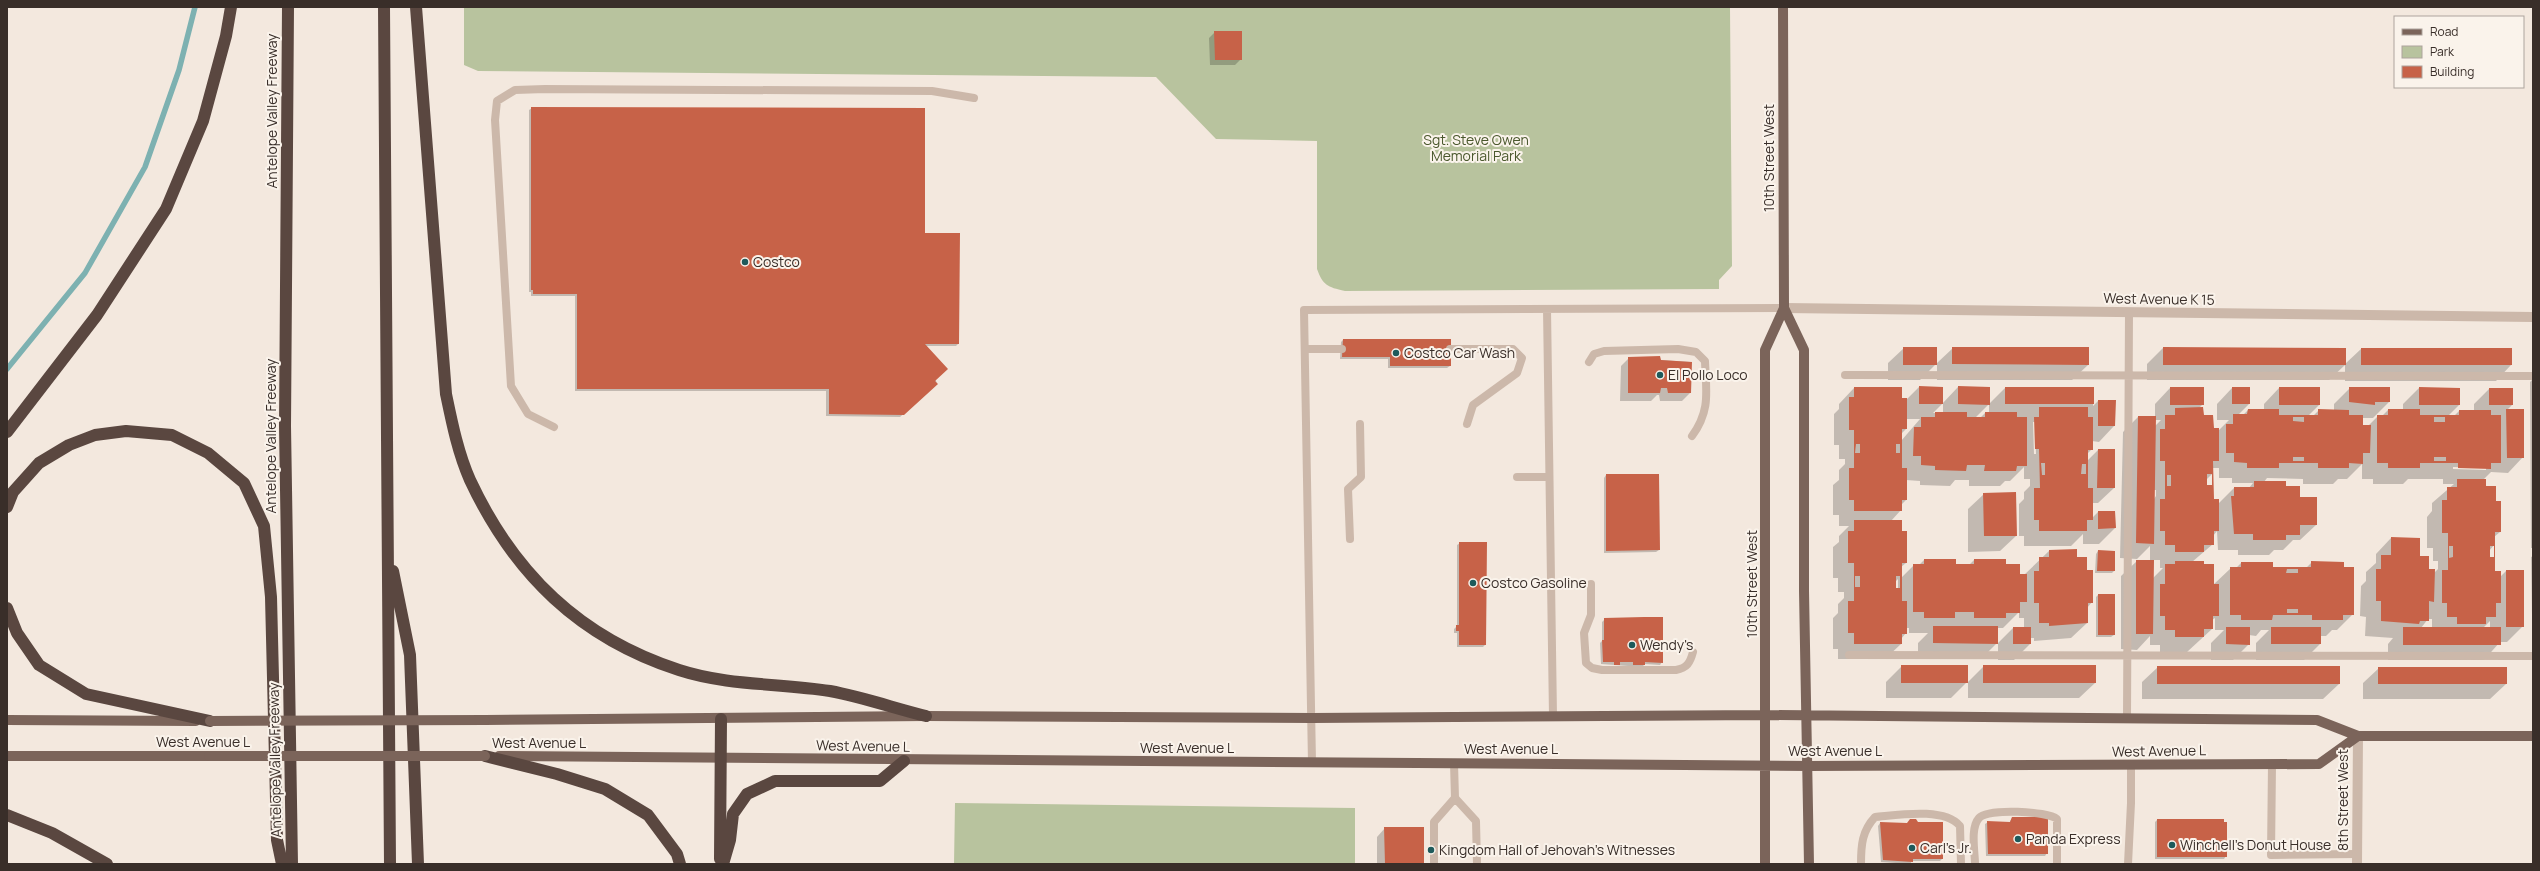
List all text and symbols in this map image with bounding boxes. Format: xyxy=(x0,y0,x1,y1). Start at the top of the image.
legend xyxy=(2394,16,2524,88)
text: Road xyxy=(2430,23,2458,40)
street label: Antelope Valley Freeway xyxy=(262,33,281,189)
text: Park xyxy=(2430,43,2455,60)
text: Building xyxy=(2430,63,2474,80)
street label: 10th Street West xyxy=(1759,104,1778,212)
park label: Sgt. Steve Owen Memorial Park xyxy=(1423,130,1529,165)
place label: Costco xyxy=(753,252,800,271)
marker: Costco xyxy=(740,257,750,267)
street label: West Avenue K 15 xyxy=(2103,288,2215,309)
place label: Costco Car Wash xyxy=(1404,343,1515,362)
marker: Costco Car Wash xyxy=(1391,348,1401,358)
street label: Antelope Valley Freeway xyxy=(261,358,280,514)
place label: El Pollo Loco xyxy=(1668,365,1748,384)
marker: El Pollo Loco xyxy=(1655,370,1665,380)
street label: 10th Street West xyxy=(1742,530,1761,638)
place label: Costco Gasoline xyxy=(1481,573,1587,592)
marker: Costco Gasoline xyxy=(1468,578,1478,588)
place label: Wendy's xyxy=(1640,635,1693,654)
marker: Wendy's xyxy=(1627,640,1637,650)
street label: Antelope Valley Freeway xyxy=(264,682,285,838)
street label: West Avenue L xyxy=(156,732,250,751)
street label: West Avenue L xyxy=(492,733,586,752)
street label: West Avenue L xyxy=(816,735,910,756)
street label: West Avenue L xyxy=(1140,738,1234,757)
street label: West Avenue L xyxy=(1464,739,1558,758)
street label: West Avenue L xyxy=(2112,740,2206,761)
street label: West Avenue L xyxy=(1788,741,1882,760)
street label: 8th Street West xyxy=(2333,749,2352,851)
place label: Panda Express xyxy=(2026,829,2120,848)
marker: Panda Express xyxy=(2013,834,2023,844)
place label: Winchell's Donut House xyxy=(2180,835,2331,854)
place label: Carl's Jr. xyxy=(1920,838,1972,857)
place label: Kingdom Hall of Jehovah's Witnesses xyxy=(1439,840,1675,859)
marker: Winchell's Donut House xyxy=(2167,840,2177,850)
marker: Carl's Jr. xyxy=(1907,843,1917,853)
marker: Kingdom Hall of Jehovah's Witnesses xyxy=(1426,845,1436,855)

